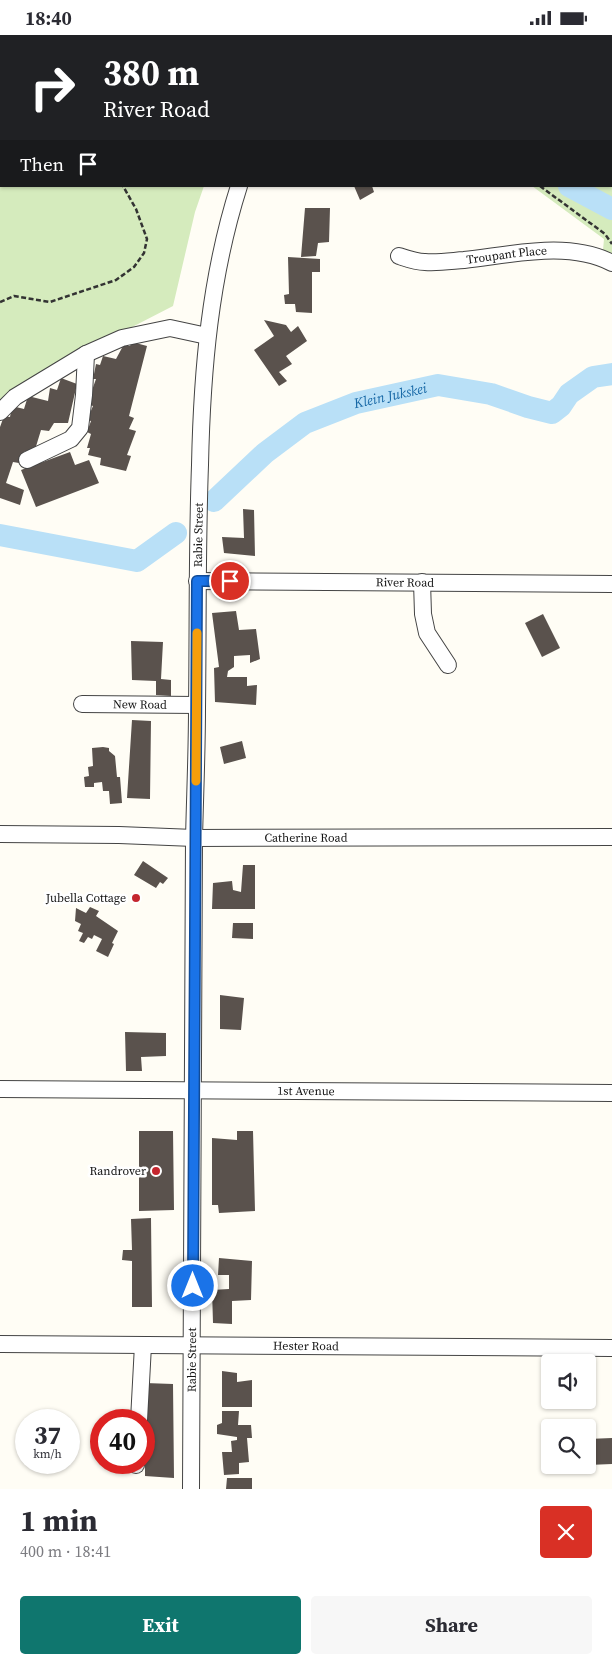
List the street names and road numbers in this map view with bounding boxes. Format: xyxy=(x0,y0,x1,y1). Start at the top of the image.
street label: Troupant Place xyxy=(466,243,547,268)
street label: Rabie Street xyxy=(190,503,207,567)
street label: River Road xyxy=(376,574,434,591)
street label: New Road xyxy=(113,696,167,713)
street label: Catherine Road xyxy=(264,830,348,846)
street label: 1st Avenue xyxy=(277,1083,335,1099)
street label: Rabie Street xyxy=(184,1328,200,1392)
street label: Hester Road xyxy=(273,1338,339,1354)

